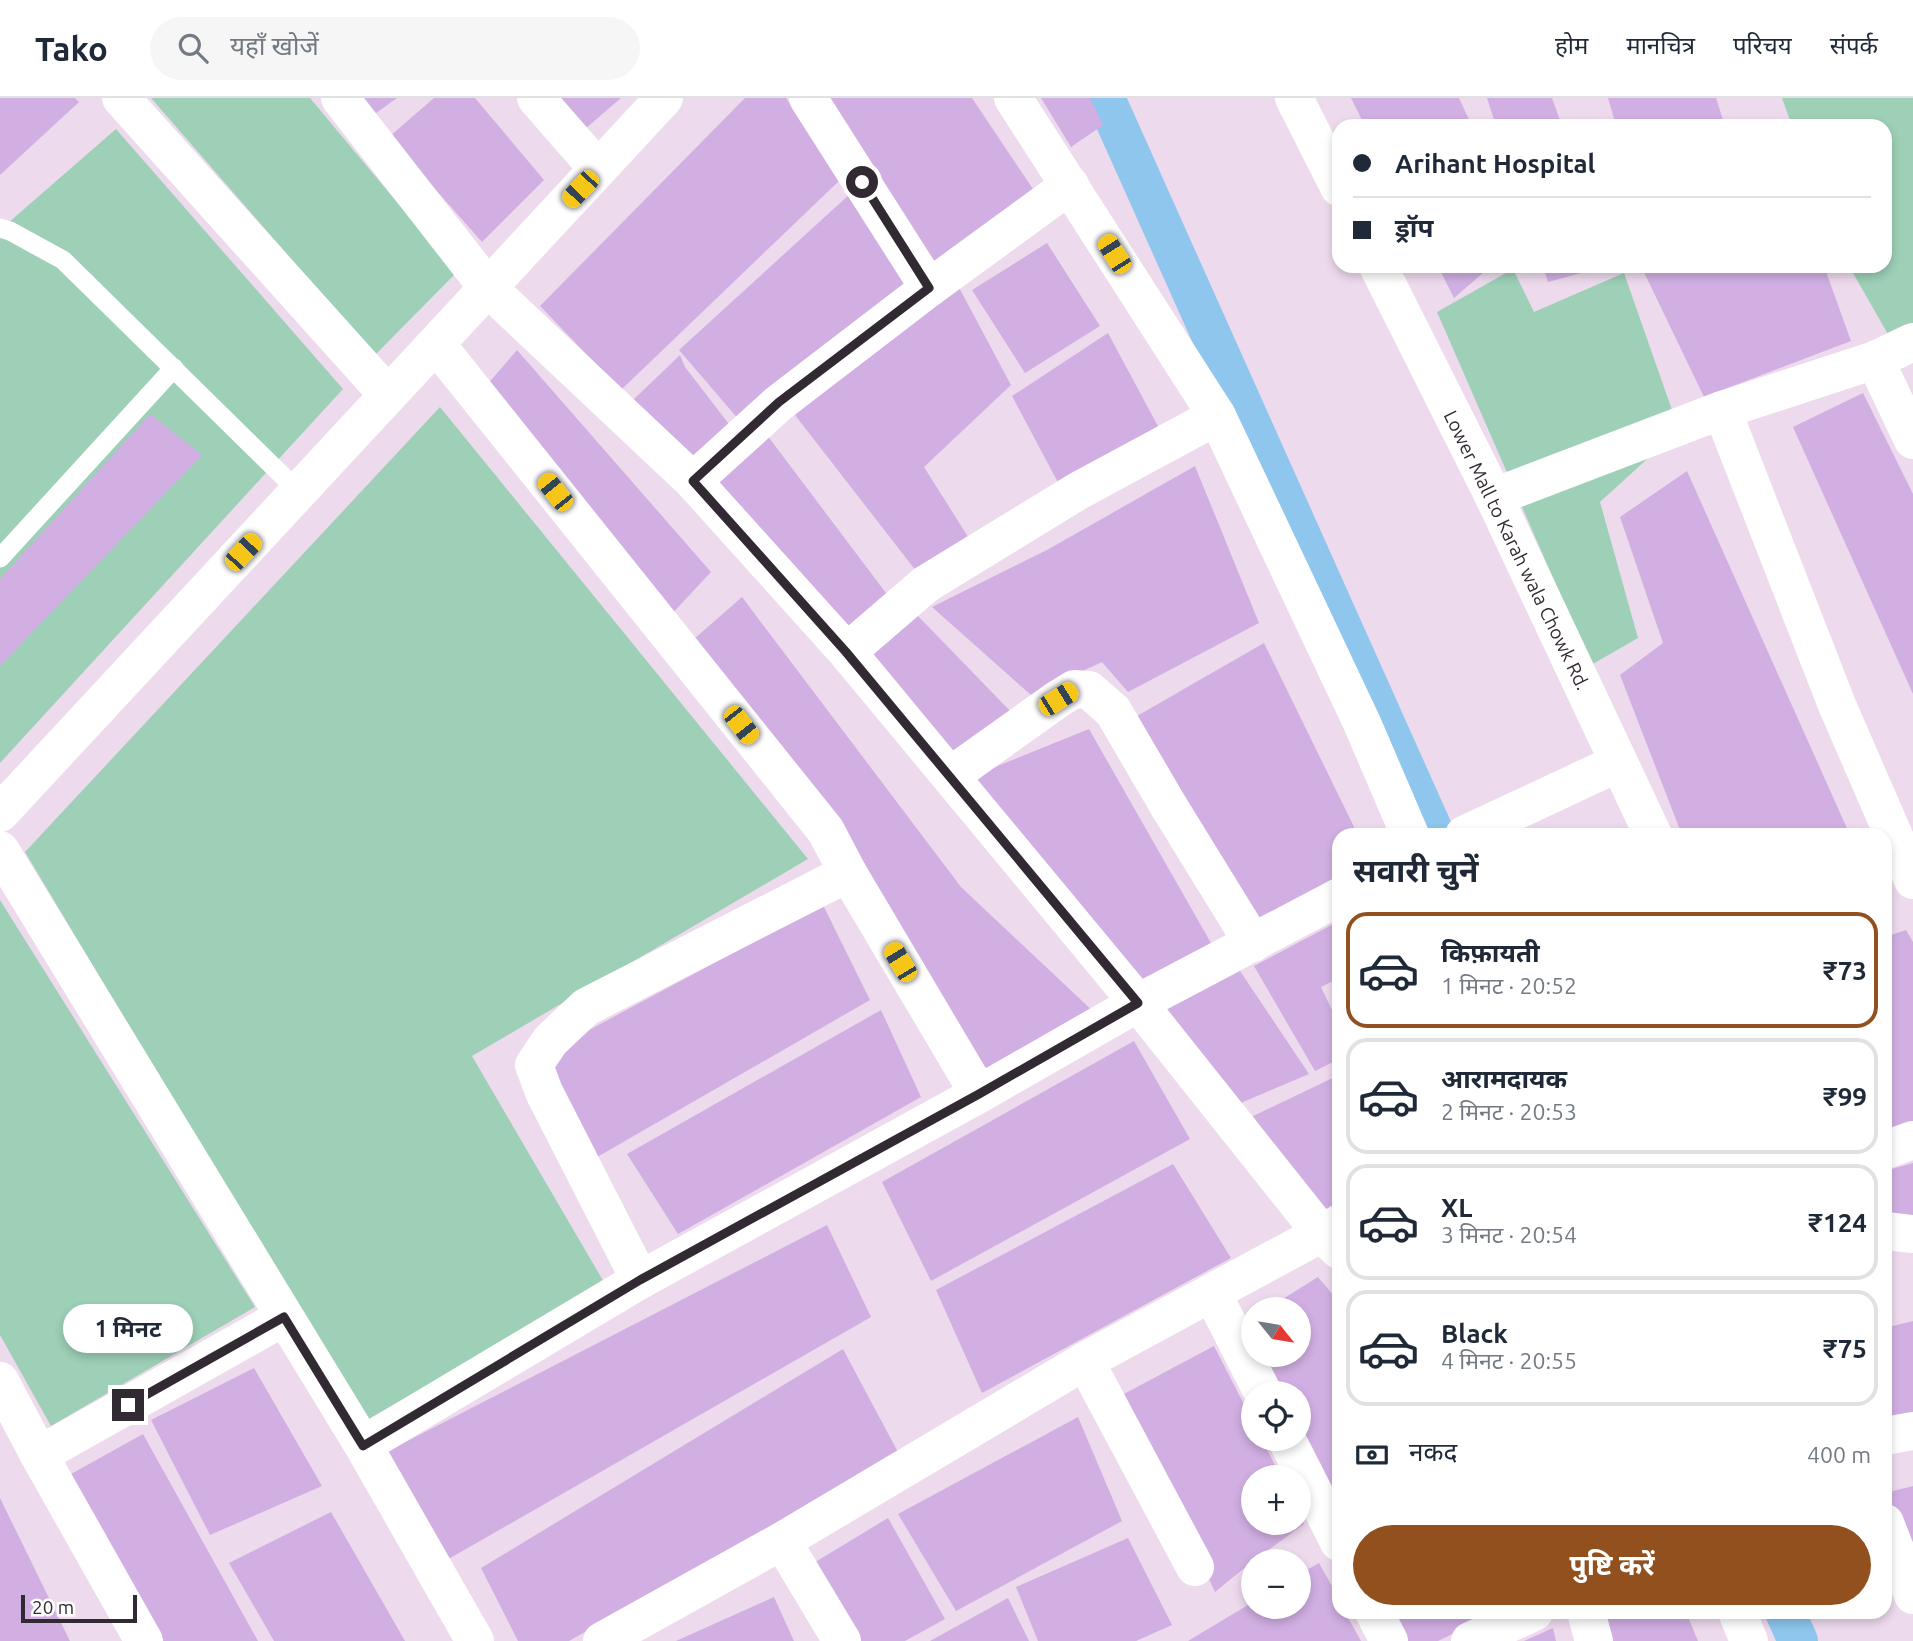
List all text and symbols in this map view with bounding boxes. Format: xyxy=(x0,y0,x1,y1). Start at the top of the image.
search box xyxy=(150,17,640,80)
icon: search xyxy=(174,29,212,67)
text: Tako xyxy=(35,30,108,67)
text: यहाँ खोजें xyxy=(230,31,319,60)
text: होम xyxy=(1555,32,1588,59)
text: मानचित्र xyxy=(1626,32,1695,59)
text: परिचय xyxy=(1733,32,1792,59)
text: संपर्क xyxy=(1830,32,1878,59)
text: Arihant Hospital xyxy=(1395,149,1595,178)
car xyxy=(558,166,603,212)
route start xyxy=(846,166,878,198)
text: ड्रॉप xyxy=(1395,213,1433,242)
car xyxy=(1094,231,1135,277)
street label: Lower Mall to Karah wala Chowk Rd. xyxy=(1440,407,1594,693)
car xyxy=(534,469,577,515)
car xyxy=(221,529,266,575)
car xyxy=(1035,679,1082,719)
car xyxy=(720,702,763,748)
text: सवारी चुनें xyxy=(1353,852,1478,888)
text: किफ़ायती xyxy=(1441,938,1540,967)
car xyxy=(881,939,920,985)
icon: car xyxy=(1357,939,1420,1002)
text: ₹73 xyxy=(1823,956,1867,985)
text: 1 मिनट · 20:52 xyxy=(1441,973,1577,998)
text: आरामदायक xyxy=(1441,1064,1567,1093)
icon: car xyxy=(1357,1065,1420,1128)
text: ₹99 xyxy=(1823,1082,1867,1111)
text: 2 मिनट · 20:53 xyxy=(1441,1099,1577,1124)
icon: car xyxy=(1357,1191,1420,1254)
text: XL xyxy=(1441,1193,1472,1222)
text: ₹124 xyxy=(1808,1208,1867,1237)
text: 3 मिनट · 20:54 xyxy=(1441,1222,1577,1247)
north arrow xyxy=(1241,1297,1311,1367)
map controls xyxy=(1241,1297,1311,1619)
callout: 1 मिनट xyxy=(63,1304,193,1352)
text: 1 मिनट xyxy=(95,1316,161,1341)
icon: car xyxy=(1357,1317,1420,1380)
text: Black xyxy=(1441,1319,1508,1348)
text: ₹75 xyxy=(1823,1334,1867,1363)
text: 4 मिनट · 20:55 xyxy=(1441,1348,1577,1373)
button: locate xyxy=(1241,1381,1311,1451)
route end xyxy=(112,1389,144,1421)
icon: cash xyxy=(1353,1436,1391,1474)
text: नकद xyxy=(1409,1437,1457,1466)
text: 400 m xyxy=(1807,1442,1871,1467)
button: + xyxy=(1241,1465,1311,1535)
button: पुष्टि करें xyxy=(1353,1525,1871,1605)
button: − xyxy=(1241,1549,1311,1619)
scale bar xyxy=(21,1592,136,1624)
text: 20 m xyxy=(32,1596,74,1618)

